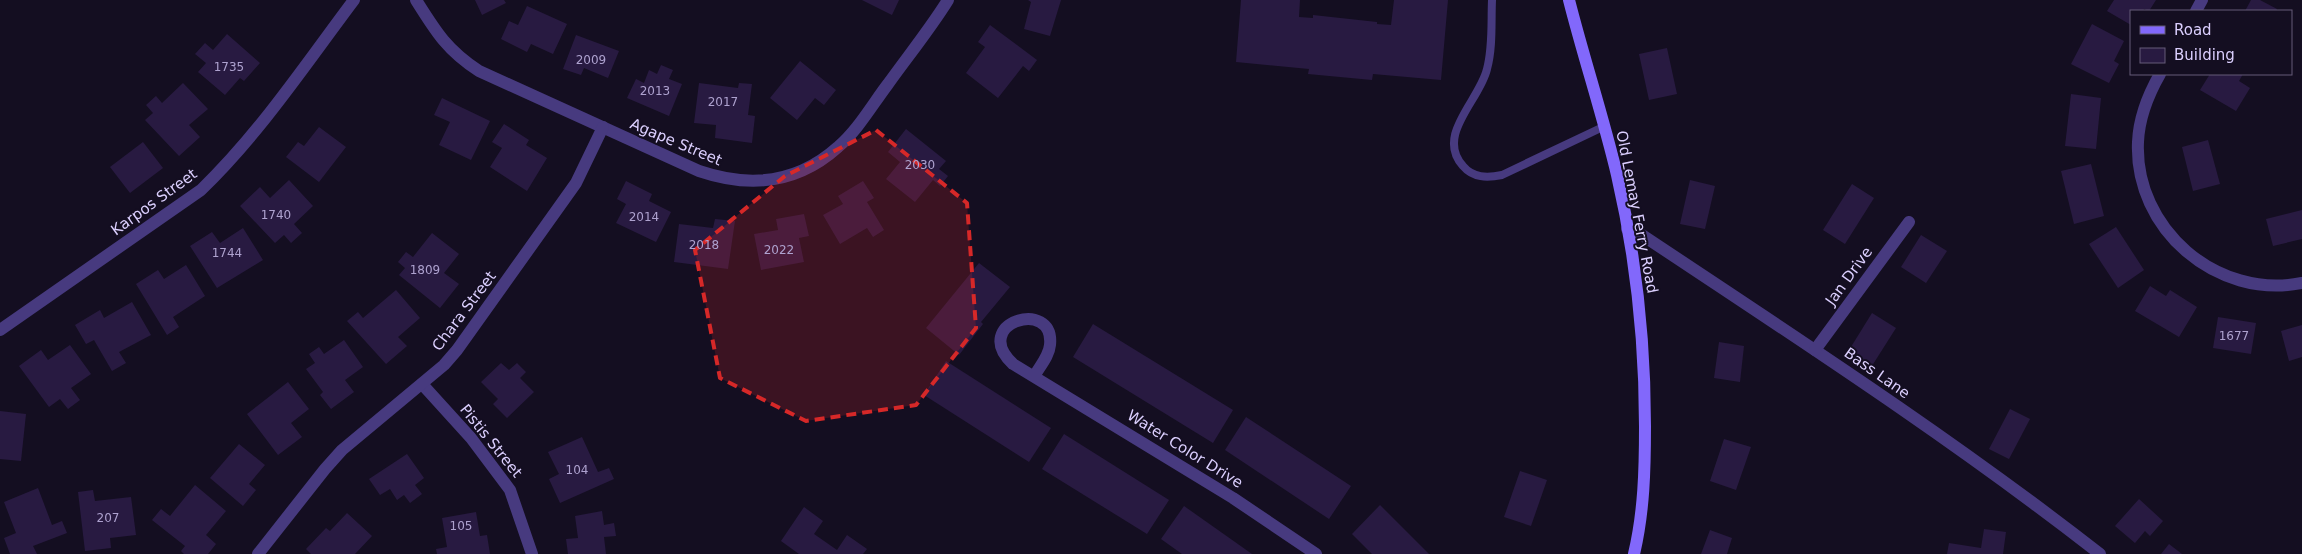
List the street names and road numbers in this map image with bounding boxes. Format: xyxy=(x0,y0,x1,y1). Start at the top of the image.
street label: Agape Street xyxy=(627,115,725,169)
street label: Old Lemay Ferry Road xyxy=(1612,129,1662,295)
street label: Karpos Street xyxy=(108,165,201,239)
street label: Jan Drive xyxy=(1821,243,1876,310)
street label: Chara Street xyxy=(428,268,500,354)
street label: Bass Lane xyxy=(1841,344,1913,402)
street label: Pistis Street xyxy=(456,401,526,481)
street label: Water Color Drive xyxy=(1124,406,1246,492)

